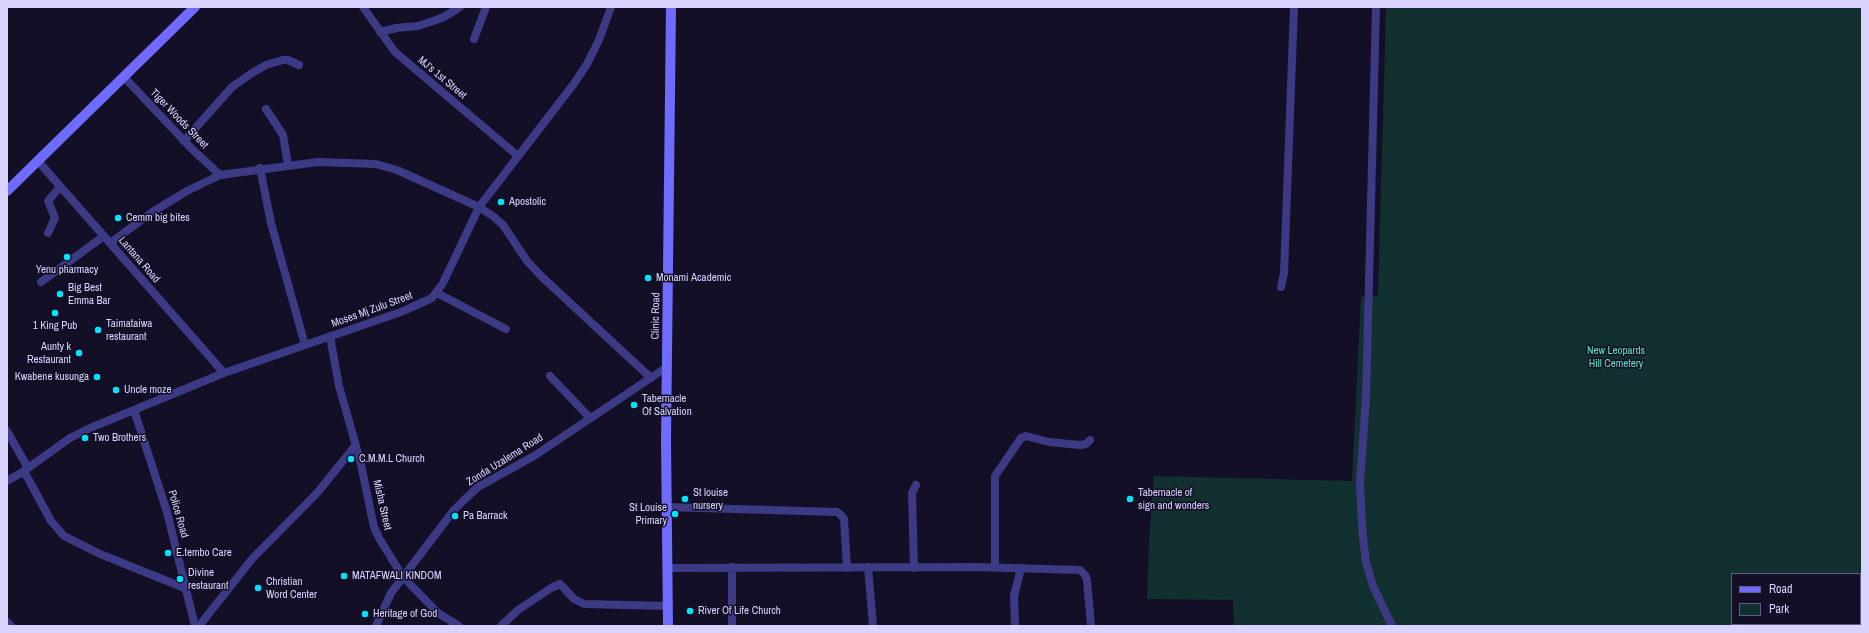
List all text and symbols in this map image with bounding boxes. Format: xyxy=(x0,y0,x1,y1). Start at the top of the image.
street label: MJ’s 1st Street xyxy=(415,54,469,102)
street label: Tiger Woods Street xyxy=(147,86,211,152)
place label: Apostolic xyxy=(509,195,546,209)
marker: Apostolic xyxy=(496,197,506,207)
place label: Cemm big bites xyxy=(126,211,190,225)
marker: Cemm big bites xyxy=(113,213,123,223)
street label: Lantana Road xyxy=(115,234,163,286)
marker: Yenu pharmacy xyxy=(62,252,72,262)
place label: Yenu pharmacy xyxy=(36,263,98,277)
place label: Monami Academic xyxy=(656,271,731,285)
marker: Monami Academic xyxy=(643,273,653,283)
place label: Big Best Emma Bar xyxy=(68,281,111,307)
marker: Big Best Emma Bar xyxy=(55,289,65,299)
street label: Moses Mj Zulu Street xyxy=(330,289,414,331)
street label: Clinic Road xyxy=(649,292,663,340)
marker: 1 King Pub xyxy=(50,308,60,318)
place label: Taimataiwa restaurant xyxy=(106,317,152,343)
place label: 1 King Pub xyxy=(33,319,77,333)
marker: Taimataiwa restaurant xyxy=(93,325,103,335)
place label: Aunty k Restaurant xyxy=(27,340,71,366)
park label: New Leopards Hill Cemetery xyxy=(1587,344,1645,370)
marker: Aunty k Restaurant xyxy=(74,348,84,358)
place label: Kwabene kusunga xyxy=(15,370,89,384)
marker: Kwabene kusunga xyxy=(92,372,102,382)
place label: Uncle moze xyxy=(124,383,172,397)
marker: Uncle moze xyxy=(111,385,121,395)
place label: Tabernacle Of Salvation xyxy=(642,392,692,418)
marker: Tabernacle Of Salvation xyxy=(629,400,639,410)
place label: Two Brothers xyxy=(93,431,146,445)
street label: Zonda Uzalema Road xyxy=(464,431,546,489)
marker: Two Brothers xyxy=(80,433,90,443)
place label: C.M.M.L Church xyxy=(359,452,425,466)
marker: C.M.M.L Church xyxy=(346,454,356,464)
street label: Misha Street xyxy=(370,479,394,531)
place label: St louise nursery xyxy=(693,486,728,512)
place label: Tabernacle of sign and wonders xyxy=(1138,486,1209,512)
street label: Police Road xyxy=(165,489,191,539)
marker: St louise nursery xyxy=(680,494,690,504)
marker: Tabernacle of sign and wonders xyxy=(1125,494,1135,504)
place label: St Louise Primary xyxy=(629,501,667,527)
place label: Pa Barrack xyxy=(463,509,508,523)
marker: St Louise Primary xyxy=(670,509,680,519)
marker: Pa Barrack xyxy=(450,511,460,521)
place label: E.tembo Care xyxy=(176,546,232,560)
marker: E.tembo Care xyxy=(163,548,173,558)
place label: Divine restaurant xyxy=(188,566,229,592)
place label: MATAFWALI KINDOM xyxy=(352,569,442,583)
marker: MATAFWALI KINDOM xyxy=(339,571,349,581)
legend xyxy=(1731,573,1861,625)
marker: Divine restaurant xyxy=(175,574,185,584)
place label: Christian Word Center xyxy=(266,575,317,601)
text: Road xyxy=(1769,581,1793,597)
marker: Christian Word Center xyxy=(253,583,263,593)
text: Park xyxy=(1769,601,1789,617)
place label: River Of Life Church xyxy=(698,604,781,618)
marker: River Of Life Church xyxy=(685,606,695,616)
place label: Heritage of God xyxy=(373,607,437,621)
marker: Heritage of God xyxy=(360,609,370,619)

